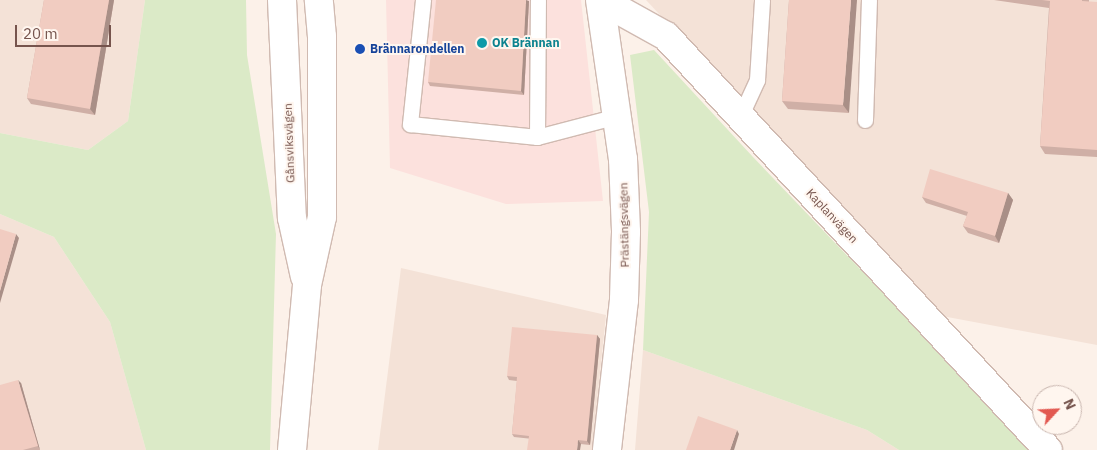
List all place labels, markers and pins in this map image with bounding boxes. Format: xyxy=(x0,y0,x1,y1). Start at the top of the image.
place label: OK Brännan xyxy=(492,36,560,50)
marker: OK Brännan xyxy=(476,37,488,49)
place label: Brännarondellen xyxy=(370,42,464,56)
marker: Brännarondellen xyxy=(354,43,366,55)

